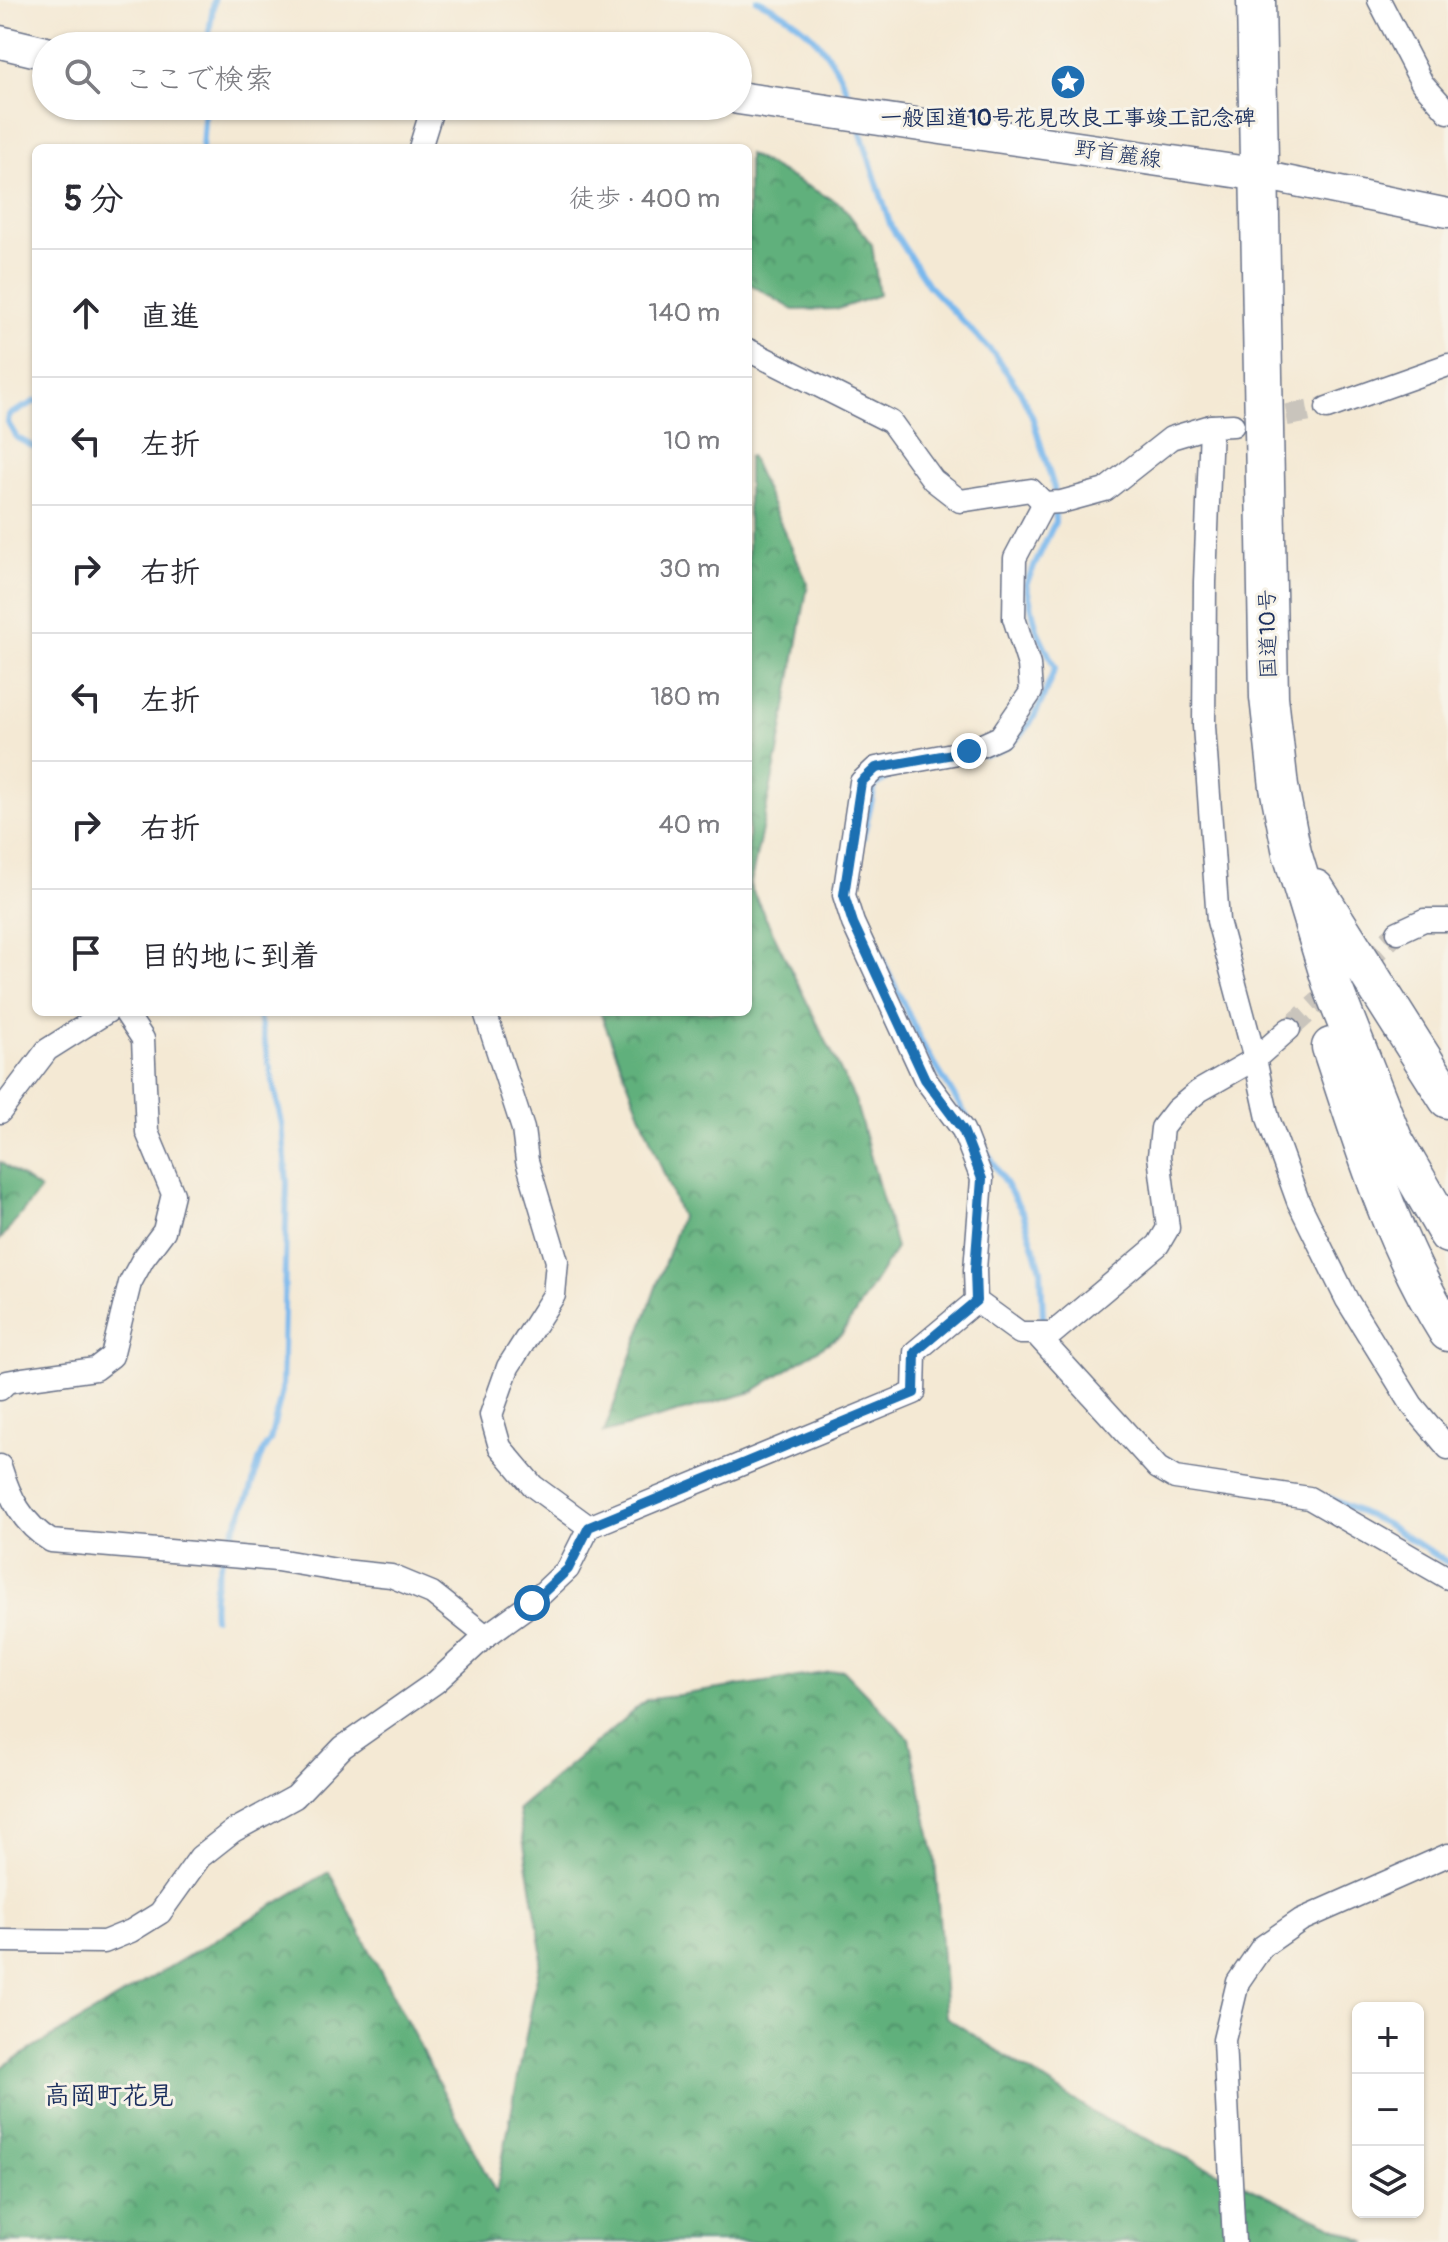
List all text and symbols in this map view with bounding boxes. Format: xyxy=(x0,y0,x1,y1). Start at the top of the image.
search box xyxy=(32,32,752,120)
icon: search xyxy=(60,54,104,98)
text: ここで検索 xyxy=(124,61,274,98)
place icon: 一般国道10号花見改良工事竣工記念碑 xyxy=(1049,63,1087,101)
place label: 一般国道10号花見改良工事竣工記念碑 xyxy=(880,104,1256,132)
street label: 野首麓線 xyxy=(1072,134,1164,174)
text: 5 分 xyxy=(64,178,124,221)
text: 徒歩 · 400 m xyxy=(569,183,720,215)
icon: ahead xyxy=(64,291,108,335)
text: 140 m xyxy=(648,297,720,329)
text: 直進 xyxy=(140,298,200,335)
icon: left xyxy=(64,419,108,463)
text: 10 m xyxy=(663,425,720,457)
text: 左折 xyxy=(140,426,200,463)
icon: right xyxy=(64,547,108,591)
text: 30 m xyxy=(659,553,720,585)
text: 右折 xyxy=(140,554,200,591)
street label: 国道10号 xyxy=(1253,589,1283,679)
icon: left xyxy=(64,675,108,719)
text: 180 m xyxy=(650,681,720,713)
text: 左折 xyxy=(140,682,200,719)
route end xyxy=(951,733,987,769)
icon: right xyxy=(64,803,108,847)
text: 40 m xyxy=(658,809,720,841)
text: 右折 xyxy=(140,810,200,847)
icon: arrive xyxy=(64,931,108,975)
text: 目的地に到着 xyxy=(140,938,320,975)
route start xyxy=(514,1585,550,1621)
map controls xyxy=(1352,2002,1424,2218)
button: + xyxy=(1352,2002,1424,2074)
button: − xyxy=(1352,2074,1424,2146)
district label: 高岡町花見 xyxy=(44,2080,174,2112)
button: layers xyxy=(1352,2146,1424,2218)

